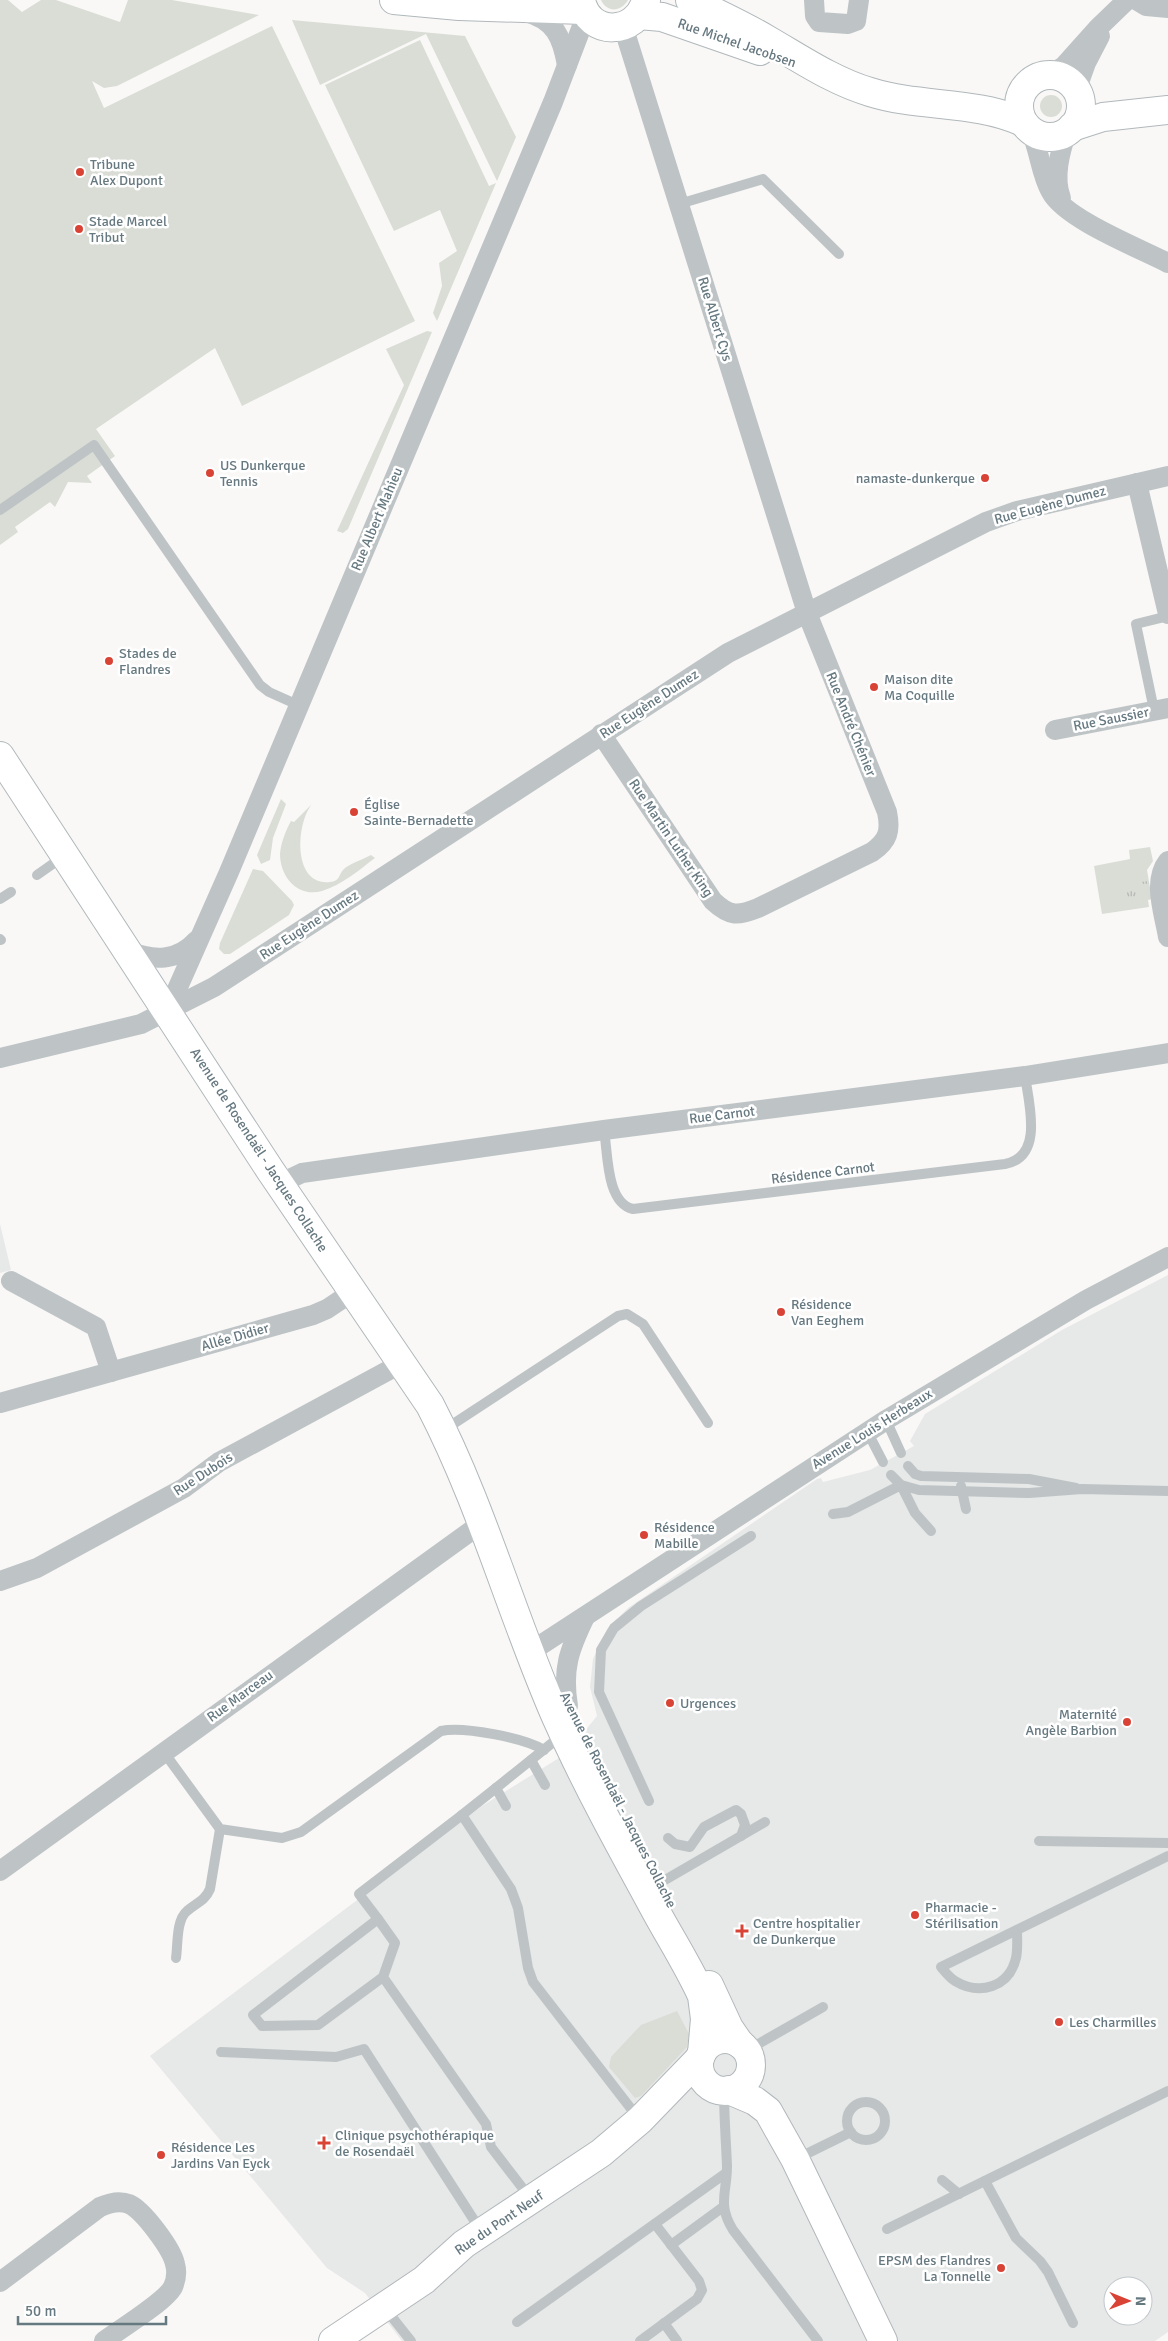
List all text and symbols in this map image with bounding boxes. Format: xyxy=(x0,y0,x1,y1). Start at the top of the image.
street label: Rue Michel Jacobsen xyxy=(675,15,799,71)
place label: Tribune Alex Dupont xyxy=(90,156,163,189)
marker: Tribune Alex Dupont xyxy=(74,166,86,178)
place label: Stade Marcel Tribut xyxy=(89,213,167,246)
marker: Stade Marcel Tribut xyxy=(73,223,85,235)
street label: Rue Albert Cys xyxy=(694,275,736,363)
place label: US Dunkerque Tennis xyxy=(220,457,305,490)
street label: Rue Albert Mahieu xyxy=(348,465,406,573)
marker: US Dunkerque Tennis xyxy=(204,467,216,479)
place label: namaste-dunkerque xyxy=(856,470,975,487)
marker: namaste-dunkerque xyxy=(979,472,991,484)
street label: Rue Eugène Dumez xyxy=(993,482,1107,528)
place label: Stades de Flandres xyxy=(119,645,177,678)
marker: Stades de Flandres xyxy=(103,655,115,667)
street label: Rue Eugène Dumez xyxy=(596,666,702,742)
street label: Rue André Chénier xyxy=(822,669,880,779)
place label: Maison dite Ma Coquille xyxy=(884,671,955,704)
marker: Maison dite Ma Coquille xyxy=(868,681,880,693)
street label: Rue Saussier xyxy=(1072,703,1151,735)
street label: Rue Martin Luther King xyxy=(625,776,717,900)
place label: Église Sainte-Bernadette xyxy=(364,796,473,829)
marker: Église Sainte-Bernadette xyxy=(348,806,360,818)
street label: Rue Eugène Dumez xyxy=(256,887,362,963)
street label: Avenue de Rosendaël - Jacques Collache xyxy=(186,1045,332,1255)
street label: Rue Carnot xyxy=(688,1103,756,1127)
street label: Résidence Carnot xyxy=(770,1158,876,1188)
place label: Résidence Van Eeghem xyxy=(791,1296,864,1329)
marker: Résidence Van Eeghem xyxy=(775,1306,787,1318)
street label: Allée Didier xyxy=(199,1319,272,1355)
street label: Avenue Louis Herbeaux xyxy=(809,1385,936,1473)
street label: Rue Dubois xyxy=(170,1449,236,1499)
place label: Résidence Mabille xyxy=(654,1519,715,1552)
marker: Résidence Mabille xyxy=(638,1529,650,1541)
street label: Rue Marceau xyxy=(204,1666,276,1726)
street label: Avenue de Rosendaël - Jacques Collache xyxy=(556,1689,680,1911)
place label: Urgences xyxy=(680,1695,736,1712)
marker: Urgences xyxy=(664,1697,676,1709)
place label: Maternité Angèle Barbion xyxy=(1026,1706,1117,1739)
marker: Maternité Angèle Barbion xyxy=(1121,1716,1133,1728)
place label: Pharmacie - Stérilisation xyxy=(925,1899,998,1932)
marker: Pharmacie - Stérilisation xyxy=(909,1909,921,1921)
place label: Centre hospitalier de Dunkerque xyxy=(753,1915,861,1948)
marker: Centre hospitalier de Dunkerque xyxy=(735,1924,749,1938)
place label: Les Charmilles xyxy=(1069,2014,1157,2031)
marker: Les Charmilles xyxy=(1053,2016,1065,2028)
place label: Clinique psychothérapique de Rosendaël xyxy=(335,2127,494,2160)
marker: Clinique psychothérapique de Rosendaël xyxy=(317,2136,331,2150)
place label: Résidence Les Jardins Van Eyck xyxy=(171,2139,270,2172)
marker: Résidence Les Jardins Van Eyck xyxy=(155,2149,167,2161)
street label: Rue du Pont Neuf xyxy=(451,2186,548,2259)
place label: EPSM des Flandres La Tonnelle xyxy=(878,2252,991,2285)
marker: EPSM des Flandres La Tonnelle xyxy=(995,2262,1007,2274)
north arrow xyxy=(1103,2276,1153,2326)
scale bar xyxy=(18,2294,165,2326)
text: N xyxy=(1132,2296,1149,2306)
text: 50 m xyxy=(25,2302,56,2320)

